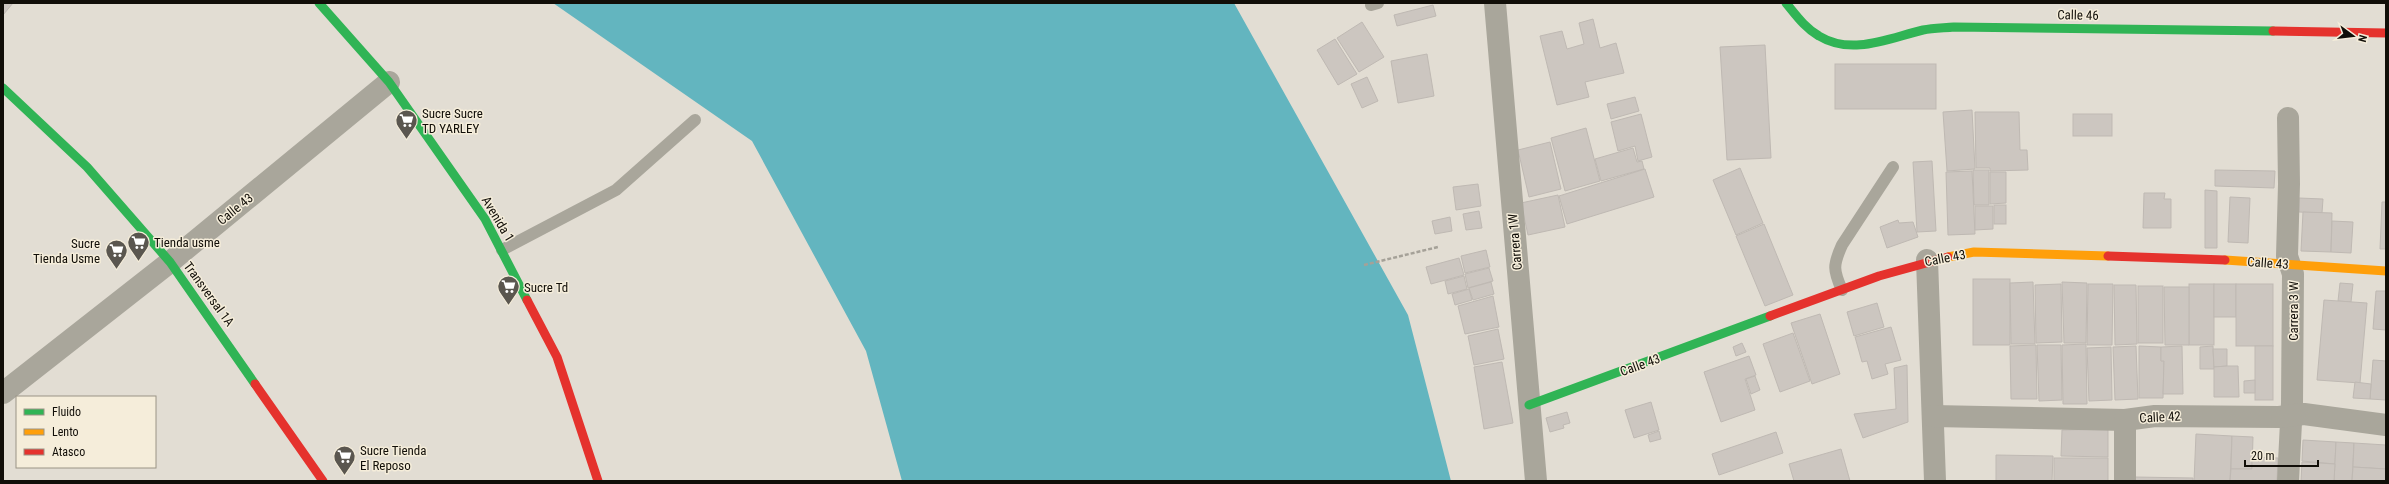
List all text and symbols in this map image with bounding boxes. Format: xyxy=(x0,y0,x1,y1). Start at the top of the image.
street label: Calle 46 xyxy=(2057,7,2099,23)
north arrow xyxy=(2333,16,2373,56)
text: N xyxy=(2355,34,2369,44)
place label: Sucre Sucre TD YARLEY xyxy=(422,106,483,136)
supermarket icon: Sucre Sucre TD YARLEY xyxy=(394,107,420,140)
street label: Calle 43 xyxy=(214,190,256,228)
street label: Avenida 1 xyxy=(479,194,517,244)
street label: Carrera 1W xyxy=(1505,213,1525,271)
supermarket icon: Tienda usme xyxy=(126,229,152,262)
place label: Tienda usme xyxy=(154,235,220,250)
place label: Sucre Tienda Usme xyxy=(33,236,100,266)
supermarket icon: Sucre Tienda Usme xyxy=(103,237,129,270)
street label: Calle 43 xyxy=(1923,247,1967,269)
street label: Calle 43 xyxy=(2247,254,2289,272)
street label: Transversal 1A xyxy=(181,259,238,330)
supermarket icon: Sucre Td xyxy=(495,274,521,307)
place label: Sucre Td xyxy=(524,280,568,295)
street label: Carrera 3 W xyxy=(2286,281,2301,341)
street label: Calle 43 xyxy=(1618,351,1662,379)
legend xyxy=(16,396,156,468)
text: Fluido xyxy=(52,405,81,419)
street label: Calle 42 xyxy=(2139,408,2181,426)
text: Lento xyxy=(52,425,79,439)
scale bar xyxy=(2245,442,2318,468)
place label: Sucre Tienda El Reposo xyxy=(360,443,427,473)
supermarket icon: Sucre Tienda El Reposo xyxy=(331,444,357,477)
text: Atasco xyxy=(52,445,85,459)
text: 20 m xyxy=(2251,449,2275,463)

